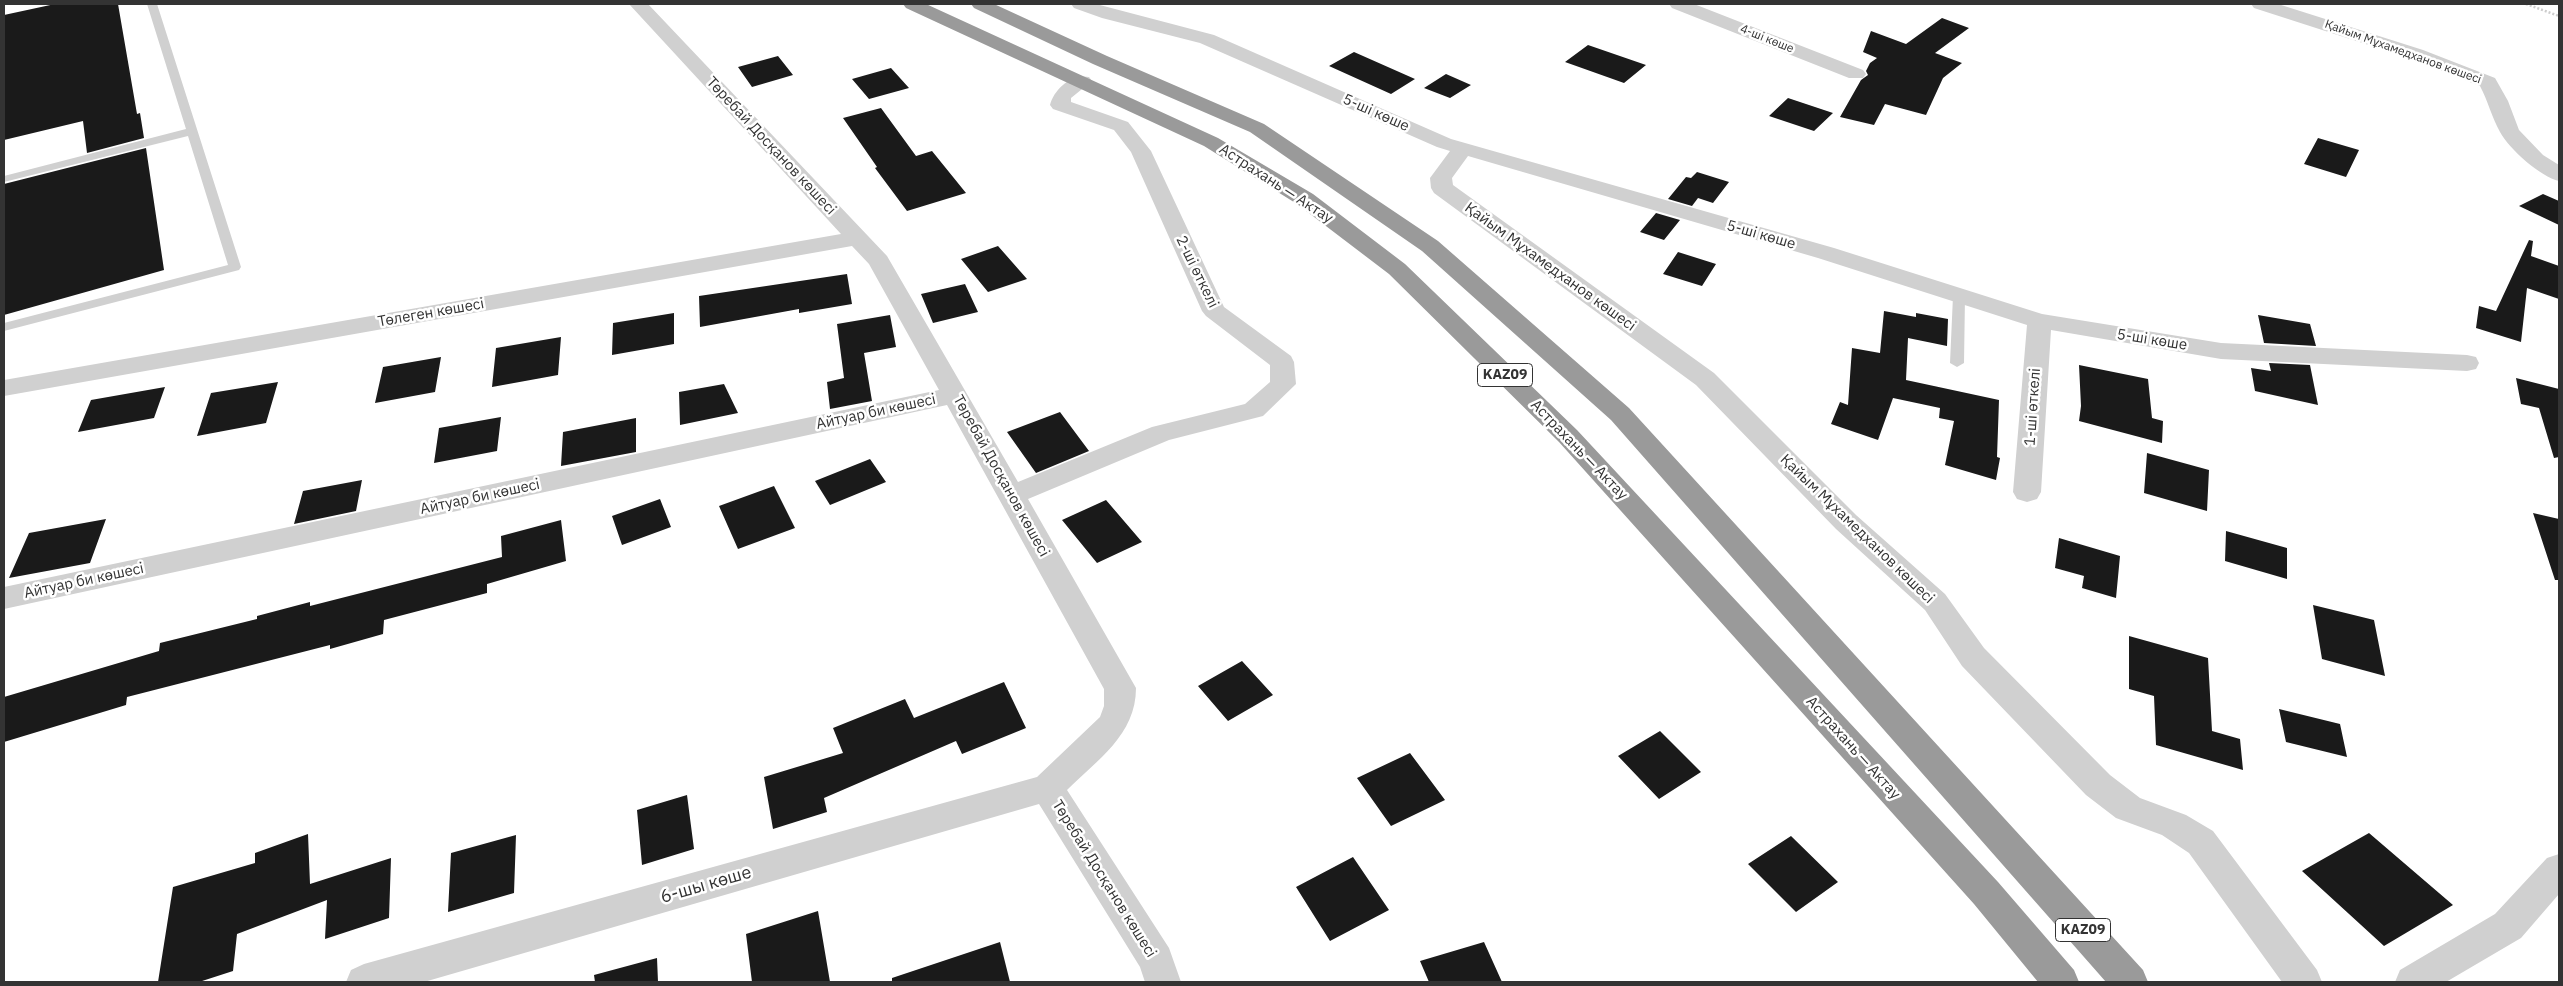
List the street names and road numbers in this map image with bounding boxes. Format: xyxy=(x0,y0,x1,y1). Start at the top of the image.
street label: Қайым Мұхамедханов көшесi xyxy=(2323,17,2483,87)
street label: 4-шi көше xyxy=(1738,22,1796,56)
street label: Төребай Досқанов көшесі xyxy=(702,73,840,219)
street label: 5-шi көше xyxy=(1340,90,1412,136)
street label: Астрахань — Актау xyxy=(1216,140,1336,228)
street label: Қайым Мұхамедханов көшесi xyxy=(1461,199,1639,335)
street label: 5-шi көше xyxy=(1724,217,1798,253)
street label: 2-ші өткелі xyxy=(1172,233,1222,311)
street label: Төлеген көшесі xyxy=(377,295,485,331)
street label: 5-шi көше xyxy=(2116,326,2188,354)
road number: KAZ09 xyxy=(1478,364,1532,386)
street label: 1-ші өткелі xyxy=(2021,367,2045,447)
street label: Айтуар би көшесі xyxy=(815,391,937,433)
street label: Төребай Досқанов көшесі xyxy=(949,392,1053,560)
street label: Астрахань — Актау xyxy=(1527,396,1631,504)
street label: Қайым Мұхамедханов көшесi xyxy=(1776,451,1938,607)
street label: Айтуар би көшесі xyxy=(419,476,541,518)
street label: Айтуар би көшесі xyxy=(23,560,145,602)
street label: Астрахань — Актау xyxy=(1802,693,1904,803)
street label: Төребай Досқанов көшесі xyxy=(1048,797,1160,961)
street label: 6-шы көше xyxy=(658,862,754,908)
road number: KAZ09 xyxy=(2056,918,2110,942)

